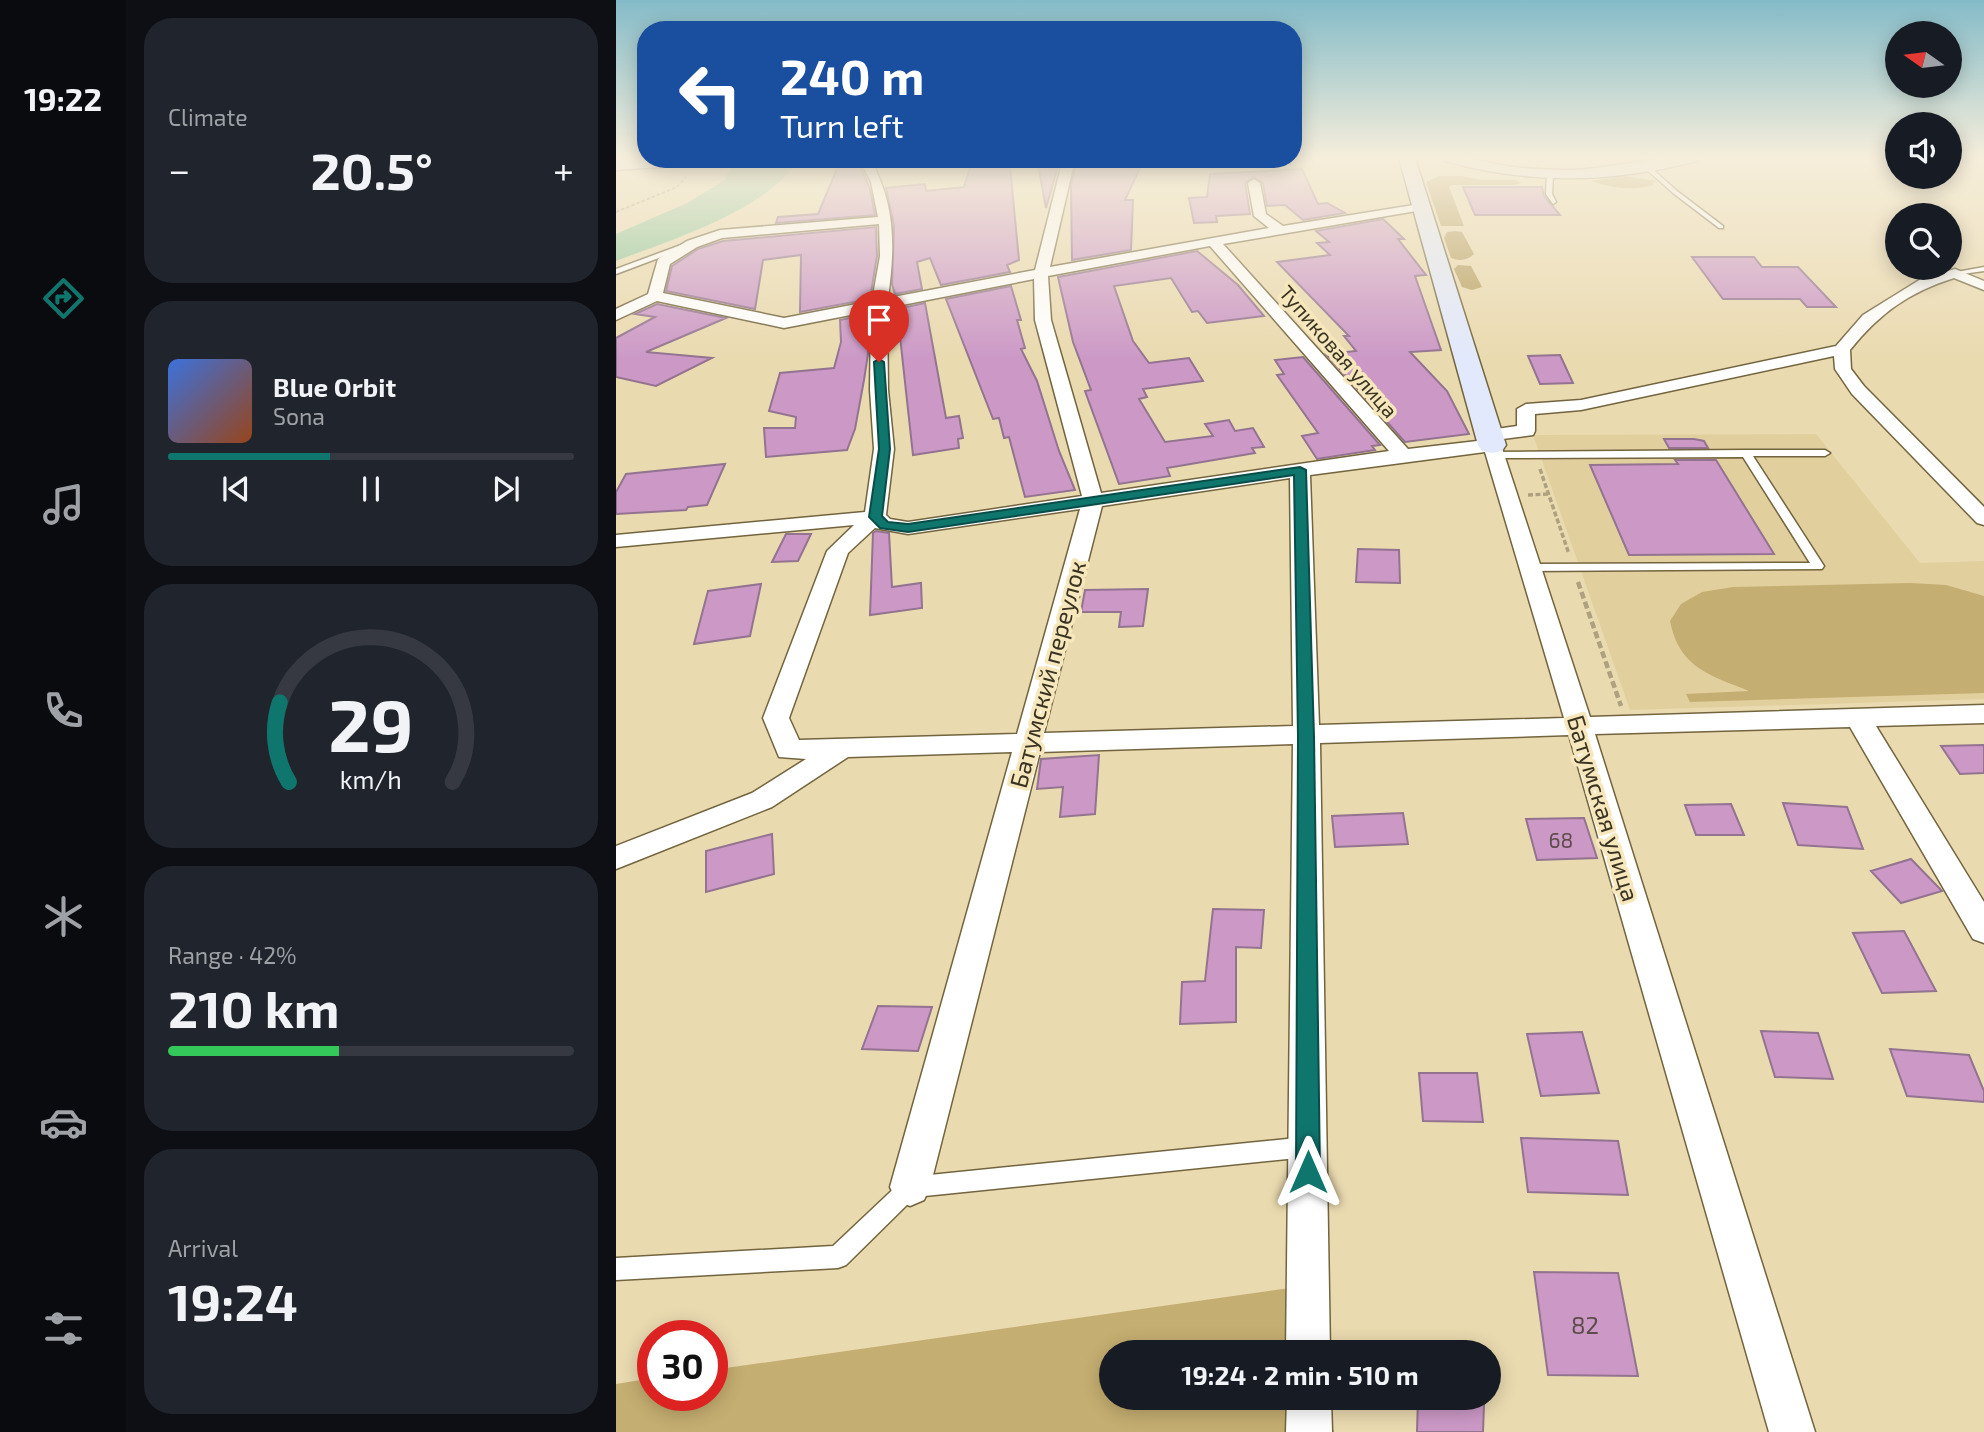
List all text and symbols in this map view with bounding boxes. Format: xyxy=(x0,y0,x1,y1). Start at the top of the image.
north arrow xyxy=(1885,21,1962,98)
map controls xyxy=(1885,21,1962,280)
text: 240 m xyxy=(780,46,924,105)
icon: left xyxy=(665,49,756,140)
text: 19:22 xyxy=(24,79,102,117)
text: Climate xyxy=(168,103,248,131)
text: Turn left xyxy=(780,106,904,144)
button: sound xyxy=(1885,112,1962,189)
text: 20.5° xyxy=(310,138,433,200)
text: − xyxy=(168,146,190,192)
text: + xyxy=(553,146,574,192)
button: search xyxy=(1885,203,1962,280)
icon: directions xyxy=(39,274,88,323)
street label: Тупиковая улица xyxy=(1274,280,1403,423)
pin xyxy=(849,290,909,362)
icon: arrive xyxy=(860,301,898,339)
text: Blue Orbit xyxy=(273,371,396,402)
text: Sona xyxy=(273,402,325,430)
icon: previous xyxy=(217,470,255,508)
icon: pause xyxy=(352,470,390,508)
icon: next xyxy=(487,470,525,508)
icon: music xyxy=(39,480,88,529)
street label: Батумский переулок xyxy=(1003,557,1092,791)
text: 29 xyxy=(328,679,414,767)
icon: phone xyxy=(39,686,88,735)
street label: Батумская улица xyxy=(1561,711,1646,905)
text: km/h xyxy=(340,764,402,794)
house number: 68 xyxy=(1549,827,1573,852)
icon: climate xyxy=(39,892,88,941)
text: Range · 42% xyxy=(168,941,297,969)
text: 210 km xyxy=(168,976,340,1038)
icon: car xyxy=(39,1098,88,1147)
position arrow xyxy=(1271,1135,1345,1209)
text: Arrival xyxy=(168,1234,238,1262)
text: 19:24 xyxy=(168,1269,298,1331)
icon: filters xyxy=(39,1304,88,1353)
house number: 82 xyxy=(1571,1310,1599,1339)
speed limit sign: 30 xyxy=(637,1320,728,1411)
text: 19:24 · 2 min · 510 m xyxy=(1181,1359,1419,1390)

